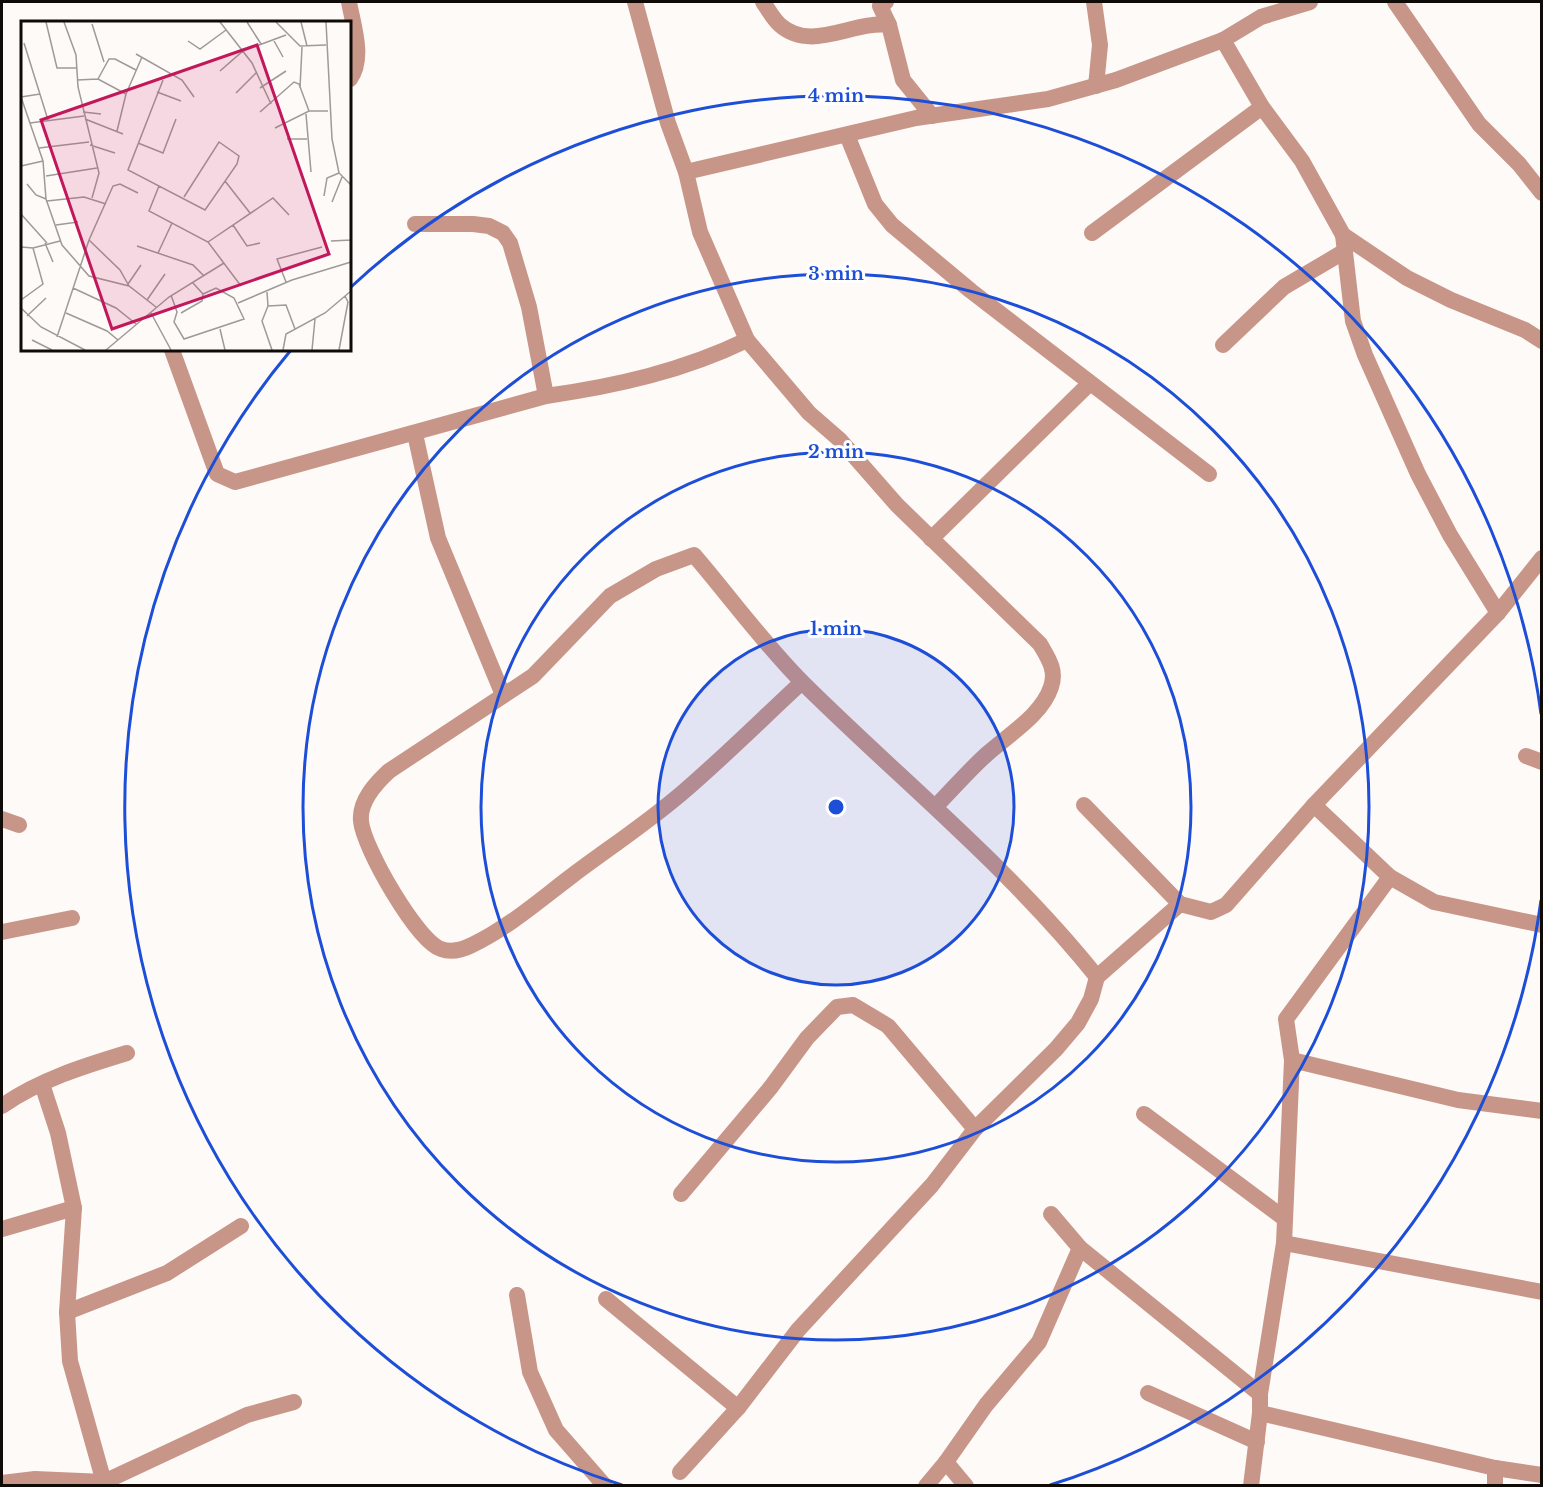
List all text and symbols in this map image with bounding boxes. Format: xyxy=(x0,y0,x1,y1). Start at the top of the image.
inset map xyxy=(21,21,351,351)
text: 4 min xyxy=(808,85,864,107)
text: 3 min xyxy=(808,263,864,285)
text: 2 min xyxy=(808,441,864,463)
text: 1 min xyxy=(810,618,862,640)
centre of rings xyxy=(826,797,846,817)

